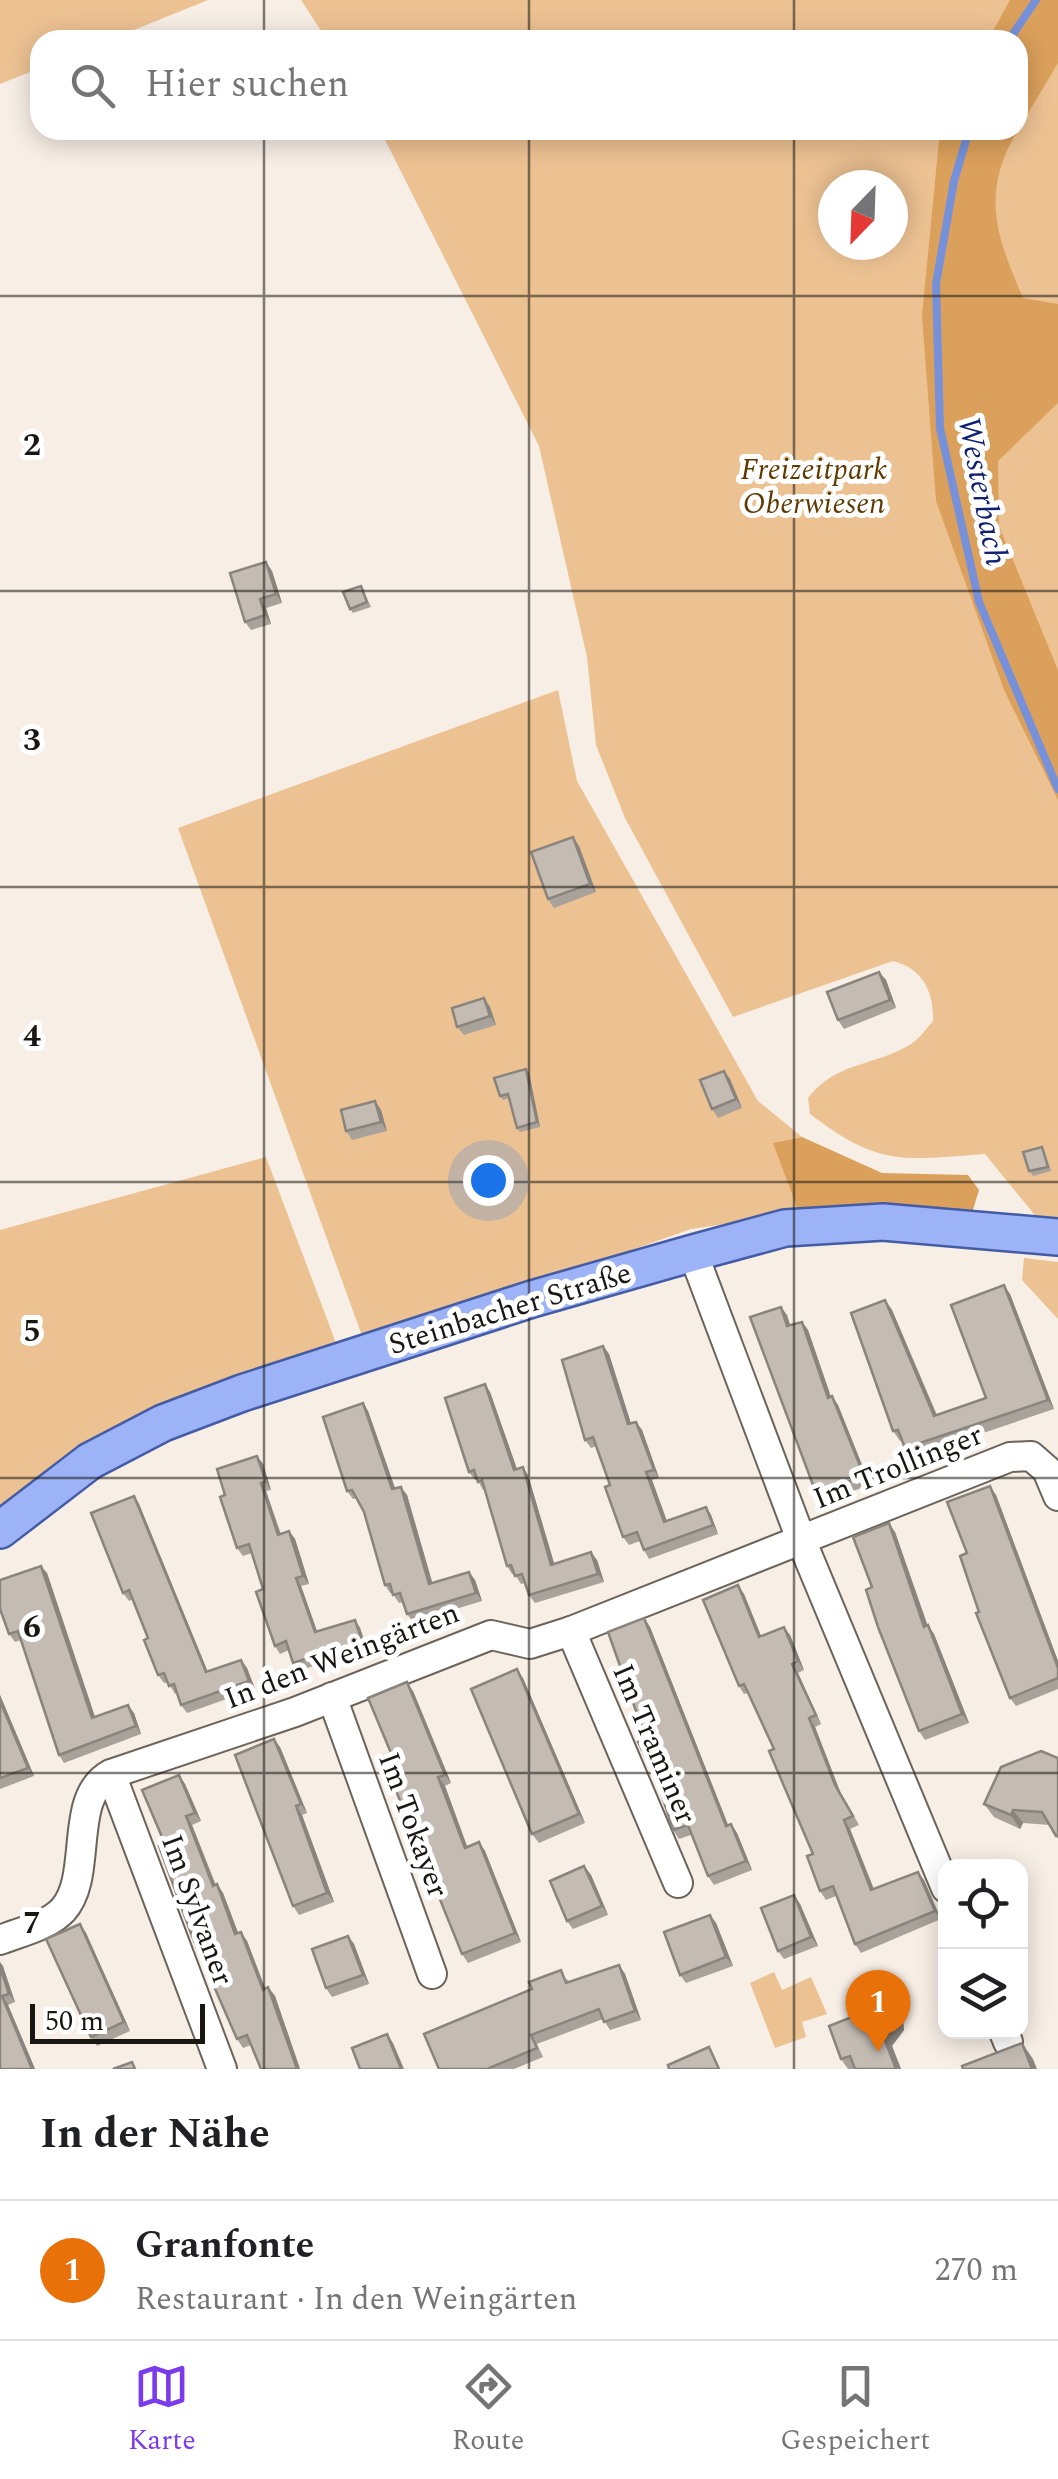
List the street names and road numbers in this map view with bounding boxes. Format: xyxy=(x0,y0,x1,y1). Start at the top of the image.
street label: Steinbacher Straße xyxy=(383,1250,637,1368)
street label: Im Trollinger xyxy=(806,1412,990,1522)
street label: In den Weingärten xyxy=(218,1590,466,1722)
street label: Im Traminer xyxy=(600,1657,708,1831)
street label: Im Tokayer xyxy=(365,1746,461,1904)
street label: Im Sylvaner xyxy=(148,1828,246,1992)

